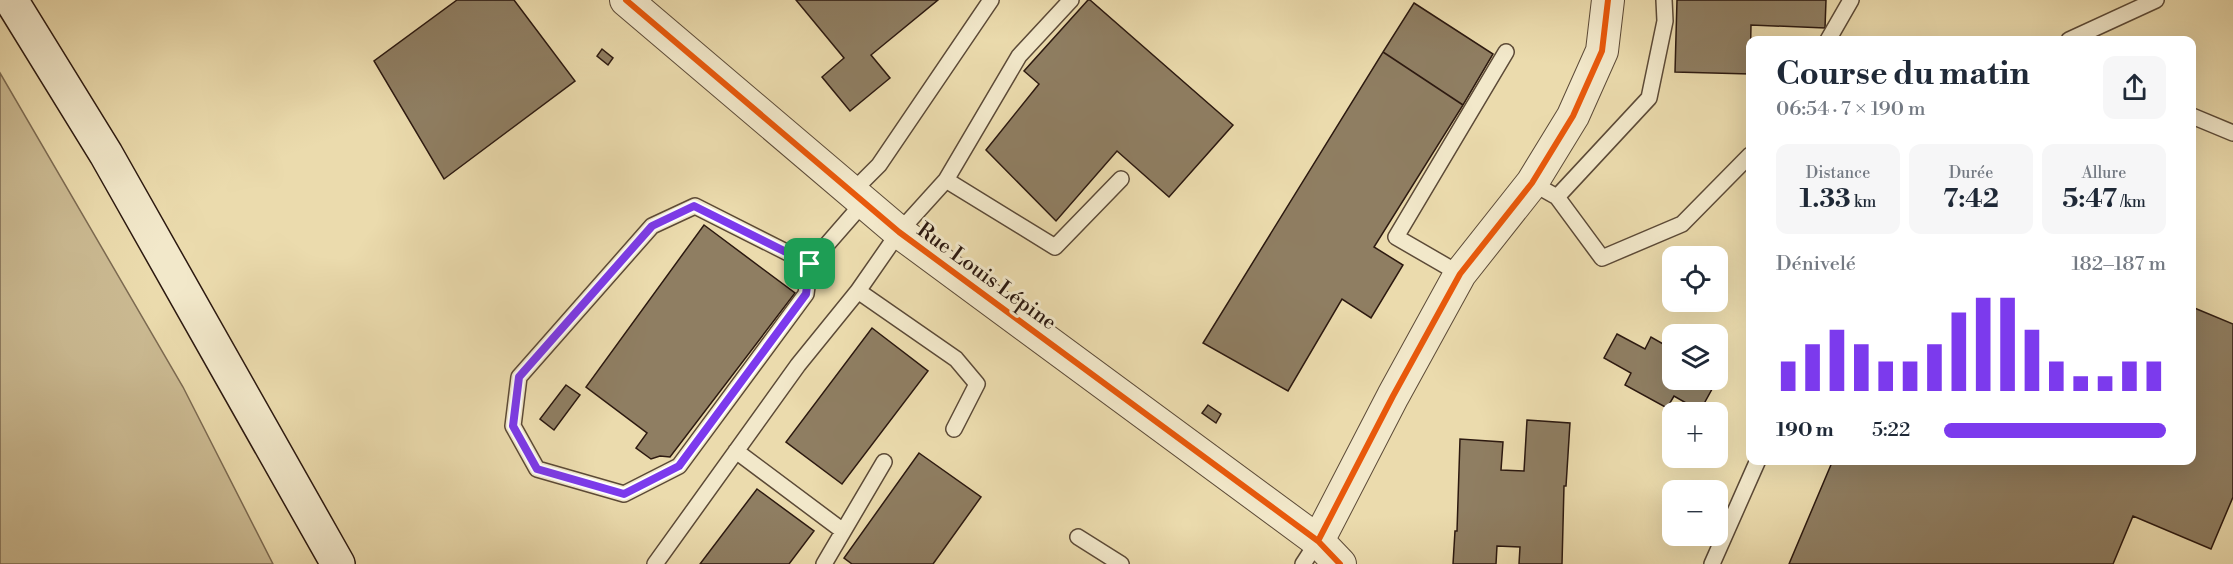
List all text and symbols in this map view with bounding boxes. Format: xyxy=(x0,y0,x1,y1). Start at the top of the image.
text: Course du matin xyxy=(1776,54,2030,95)
button: share xyxy=(2103,56,2166,119)
text: 06:54 · 7 × 190 m xyxy=(1776,97,1926,122)
text: Distance xyxy=(1806,163,1870,183)
text: Durée xyxy=(1949,163,1993,183)
text: Allure xyxy=(2082,163,2126,183)
text: 1.33 xyxy=(1800,183,1851,215)
text: 7:42 xyxy=(1943,183,1999,215)
text: 5:47 xyxy=(2062,183,2117,215)
text: km xyxy=(1851,192,1876,212)
text: /km xyxy=(2117,192,2146,212)
street label: Rue Louis Lépine xyxy=(912,217,1061,336)
pin xyxy=(784,238,835,289)
map controls xyxy=(1662,246,1728,546)
button: locate xyxy=(1662,246,1728,312)
icon: arrive xyxy=(793,247,826,280)
text: Dénivelé xyxy=(1776,252,1856,277)
text: 182–187 m xyxy=(2071,252,2166,277)
button: layers xyxy=(1662,324,1728,390)
button: + xyxy=(1662,402,1728,468)
text: 190 m xyxy=(1776,418,1834,443)
text: 5:22 xyxy=(1872,418,1910,443)
button: − xyxy=(1662,480,1728,546)

